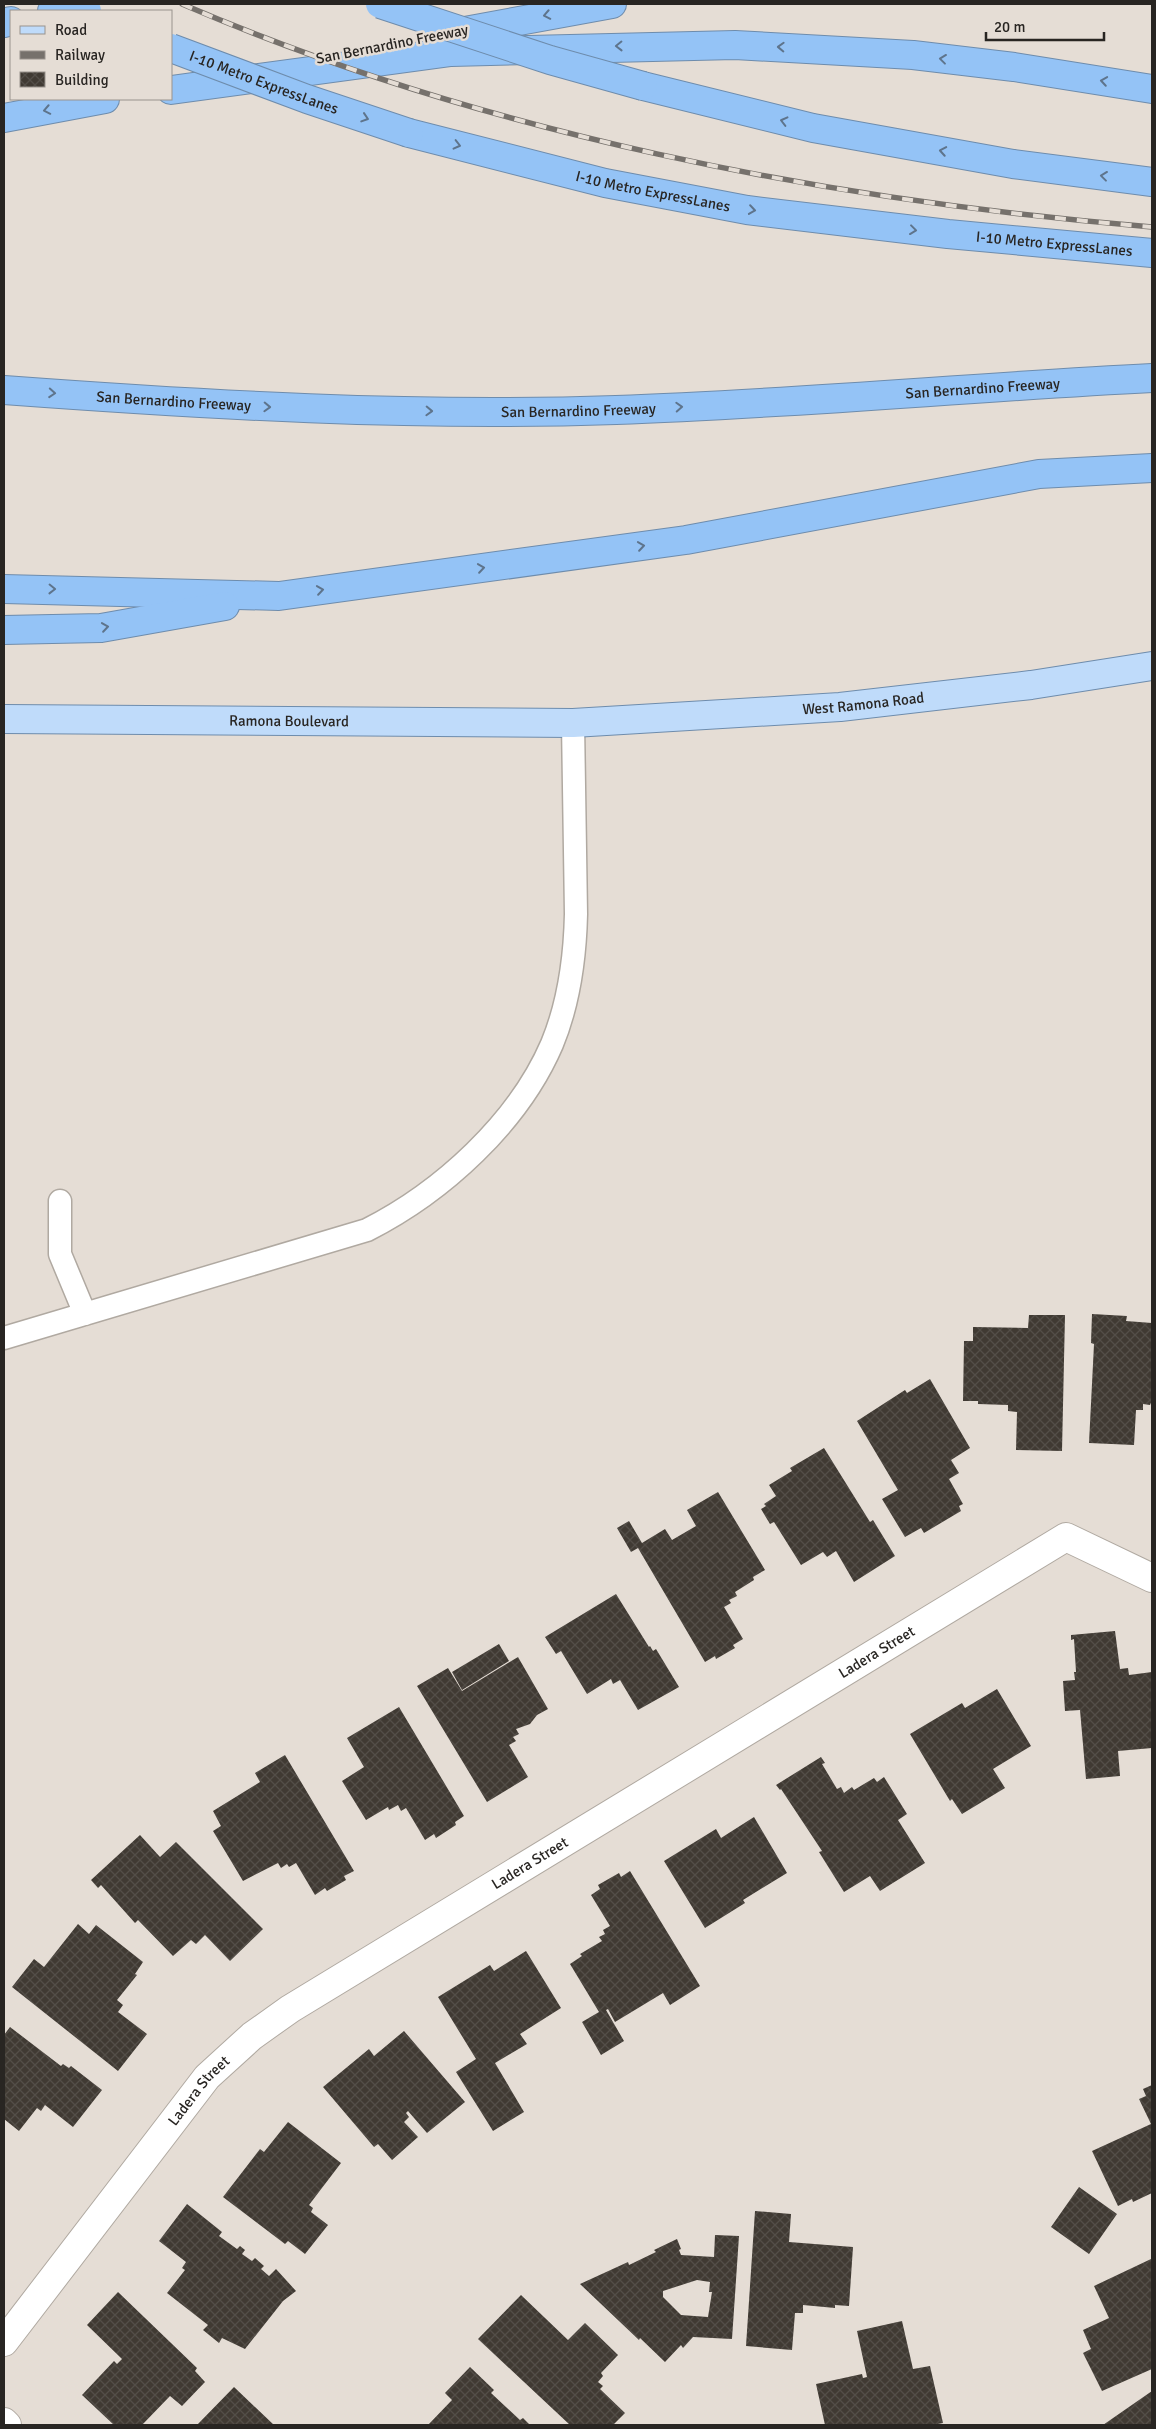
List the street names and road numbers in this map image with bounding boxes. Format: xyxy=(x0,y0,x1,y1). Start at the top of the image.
street label: San Bernardino Freeway xyxy=(314,20,470,68)
street label: I-10 Metro ExpressLanes xyxy=(187,47,341,118)
street label: I-10 Metro ExpressLanes xyxy=(574,167,732,216)
street label: I-10 Metro ExpressLanes xyxy=(975,228,1134,260)
street label: San Bernardino Freeway xyxy=(905,374,1060,403)
street label: San Bernardino Freeway xyxy=(96,388,251,415)
street label: San Bernardino Freeway xyxy=(501,400,656,421)
street label: West Ramona Road xyxy=(802,688,925,718)
street label: Ramona Boulevard xyxy=(229,712,349,730)
street label: Ladera Street xyxy=(835,1622,918,1682)
street label: Ladera Street xyxy=(488,1833,571,1893)
street label: Ladera Street xyxy=(164,2052,233,2129)

